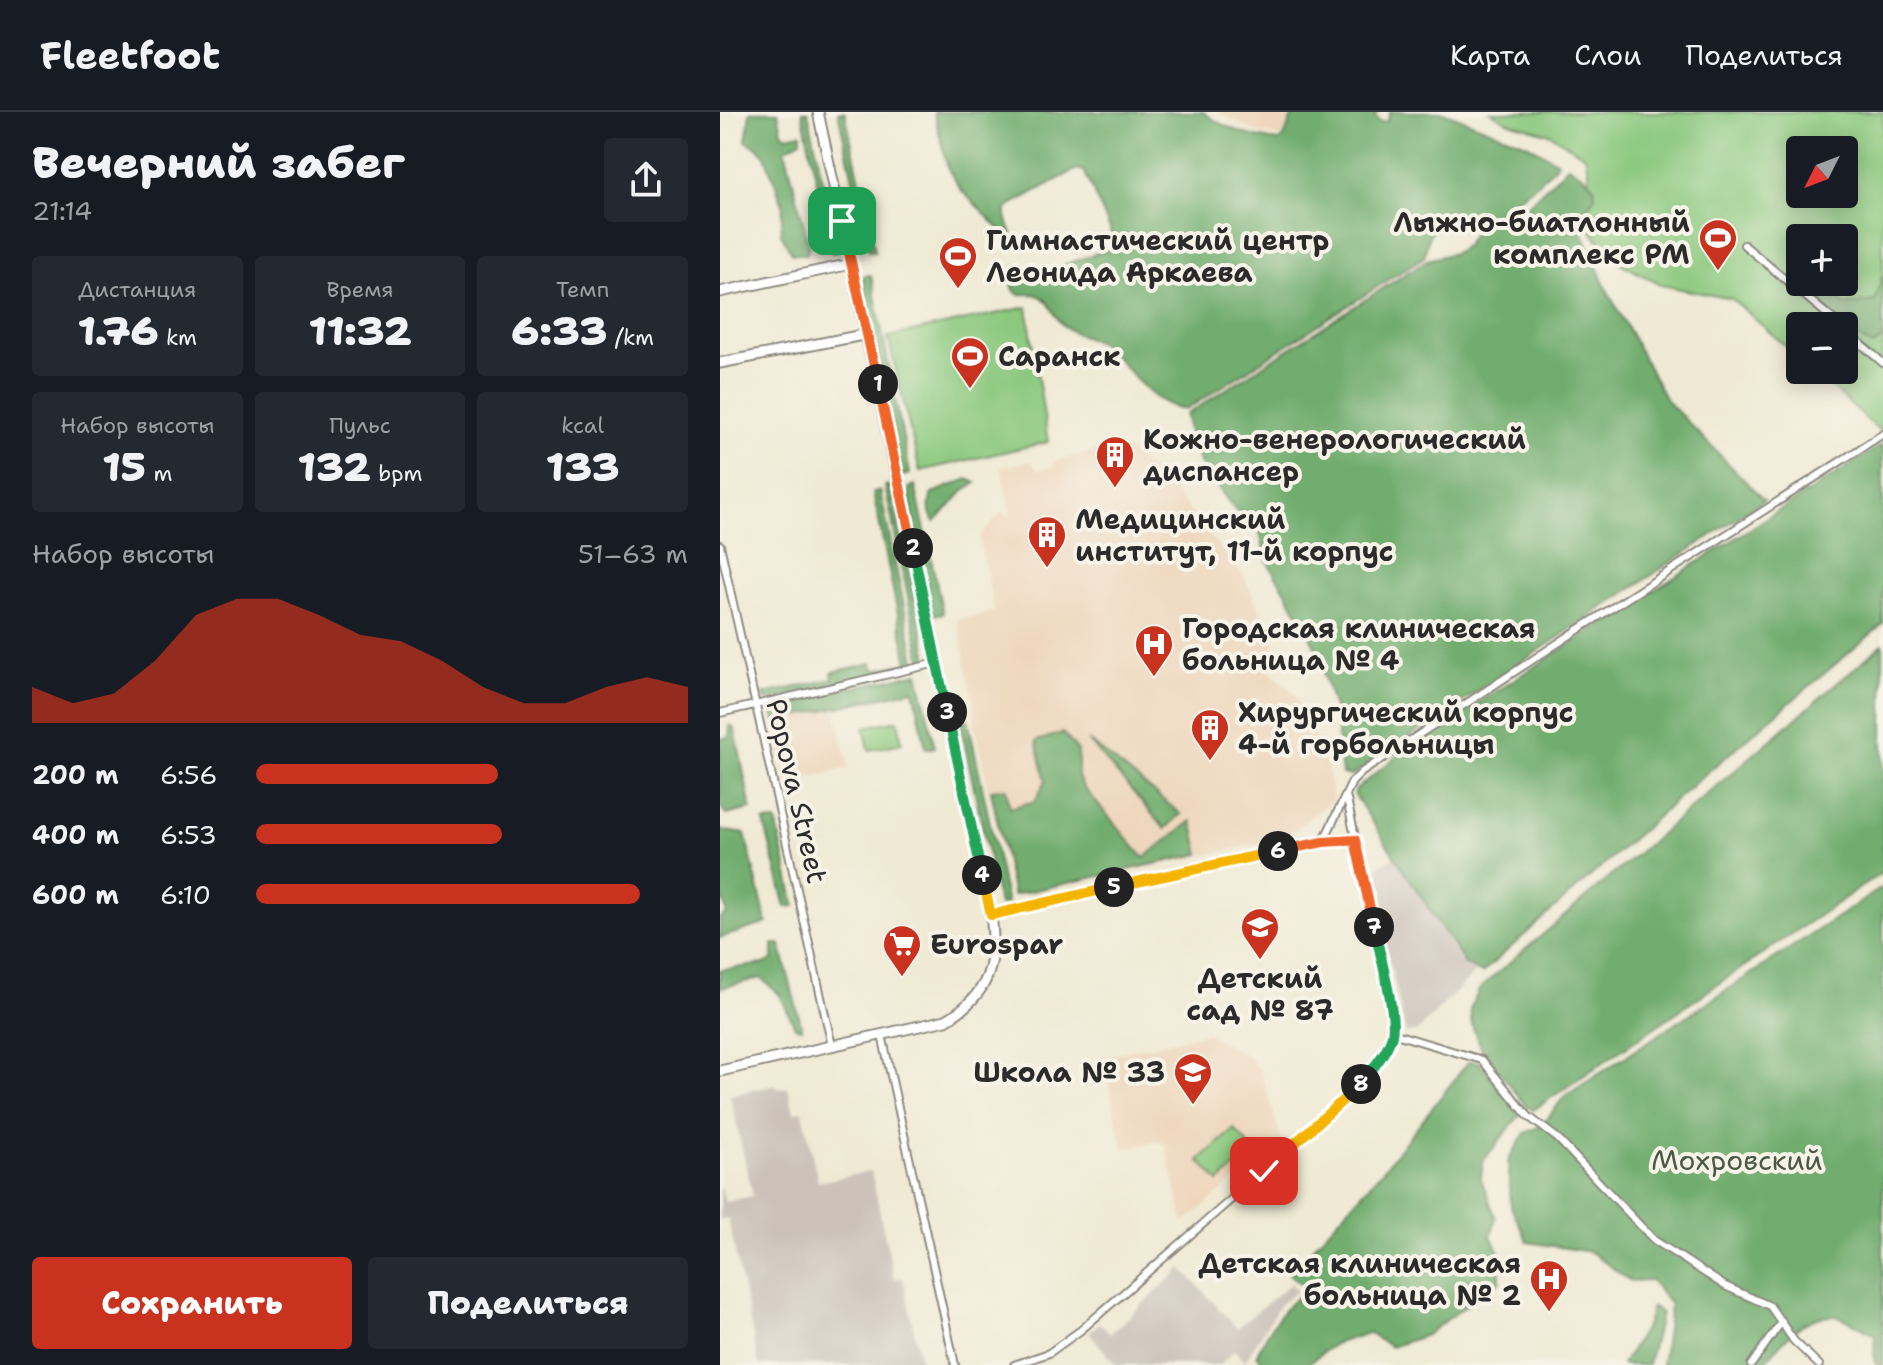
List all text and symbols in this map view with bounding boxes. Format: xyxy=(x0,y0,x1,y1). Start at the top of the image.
text: Fleetfoot xyxy=(40,30,220,81)
text: Карта xyxy=(1450,36,1530,74)
text: Слои xyxy=(1574,36,1641,74)
text: Поделиться xyxy=(1685,36,1843,74)
text: Вечерний забег xyxy=(32,133,405,192)
north arrow xyxy=(1786,136,1858,208)
map controls xyxy=(1786,136,1858,384)
button: share xyxy=(604,138,688,222)
pin xyxy=(808,187,876,255)
text: 21:14 xyxy=(32,193,92,228)
icon: arrive xyxy=(820,199,864,243)
place label: Лыжно-биатлонный комплекс РМ xyxy=(1393,203,1690,273)
sports icon: Лыжно-биатлонный комплекс РМ xyxy=(1697,217,1739,272)
place label: Гимнастический центр Леонида Аркаева xyxy=(986,221,1329,291)
button: + xyxy=(1786,224,1858,296)
sports icon: Гимнастический центр Леонида Аркаева xyxy=(937,235,979,290)
text: Дистанция xyxy=(78,275,196,304)
text: Время xyxy=(326,275,394,304)
text: Темп xyxy=(556,275,609,304)
text: 1.76 xyxy=(78,304,158,358)
text: 11:32 xyxy=(308,304,412,358)
text: 6:33 xyxy=(511,304,607,358)
button: − xyxy=(1786,312,1858,384)
text: km xyxy=(158,323,197,352)
text: /km xyxy=(607,323,654,352)
sports icon: Саранск xyxy=(949,335,991,390)
place label: Саранск xyxy=(998,337,1121,375)
pin: 1 xyxy=(858,364,898,404)
text: 1 xyxy=(873,369,883,398)
text: Набор высоты xyxy=(60,411,215,440)
text: Пульс xyxy=(329,411,391,440)
text: kcal xyxy=(561,411,604,440)
place label: Кожно-венерологический диспансер xyxy=(1143,420,1526,490)
building icon: Кожно-венерологический диспансер xyxy=(1094,434,1136,489)
text: 15 xyxy=(102,440,146,494)
text: 132 xyxy=(297,440,371,494)
text: 133 xyxy=(546,440,620,494)
text: m xyxy=(146,459,172,488)
text: bpm xyxy=(371,459,423,488)
place label: Медицинский институт, 11-й корпус xyxy=(1075,500,1394,570)
building icon: Медицинский институт, 11-й корпус xyxy=(1026,514,1068,569)
pin: 2 xyxy=(893,528,933,568)
text: 2 xyxy=(905,533,921,562)
text: Набор высоты xyxy=(32,536,214,571)
text: 51–63 m xyxy=(578,536,688,571)
place label: Городская клиническая больница № 4 xyxy=(1182,609,1536,679)
hospital icon: Городская клиническая больница № 4 xyxy=(1133,623,1175,678)
pin: 3 xyxy=(927,692,967,732)
place label: Хирургический корпус 4-й горбольницы xyxy=(1238,693,1574,763)
street label: Popova Street xyxy=(757,695,837,887)
text: 3 xyxy=(939,697,955,726)
building icon: Хирургический корпус 4-й горбольницы xyxy=(1189,707,1231,762)
text: 200 m xyxy=(32,757,119,792)
text: 6:56 xyxy=(160,757,218,792)
text: 400 m xyxy=(32,817,119,852)
text: 6:53 xyxy=(160,817,217,852)
pin: 6 xyxy=(1258,831,1298,871)
text: 6 xyxy=(1270,836,1286,865)
pin: 4 xyxy=(962,855,1002,895)
text: 4 xyxy=(974,860,990,889)
pin: 5 xyxy=(1094,867,1134,907)
text: 5 xyxy=(1107,872,1121,901)
text: 600 m xyxy=(32,877,119,912)
text: 6:10 xyxy=(160,877,211,912)
school or university icon: Детский сад № 87 xyxy=(1239,906,1281,961)
pin: 7 xyxy=(1354,907,1394,947)
text: 7 xyxy=(1366,912,1382,941)
supermarket icon: Eurospar xyxy=(881,923,923,978)
place label: Eurospar xyxy=(930,925,1063,963)
place label: Детский сад № 87 xyxy=(1186,959,1334,1029)
school or university icon: Школа № 33 xyxy=(1172,1051,1214,1106)
place label: Школа № 33 xyxy=(973,1053,1165,1091)
pin: 8 xyxy=(1341,1064,1381,1104)
text: 8 xyxy=(1353,1069,1369,1098)
pin xyxy=(1230,1137,1298,1205)
park label: Мохровский xyxy=(1651,1141,1823,1179)
icon: check xyxy=(1242,1149,1286,1193)
place label: Детская клиническая больница № 2 xyxy=(1198,1244,1521,1314)
button: Сохранить xyxy=(32,1257,352,1349)
button: Поделиться xyxy=(368,1257,688,1349)
hospital icon: Детская клиническая больница № 2 xyxy=(1528,1258,1570,1313)

